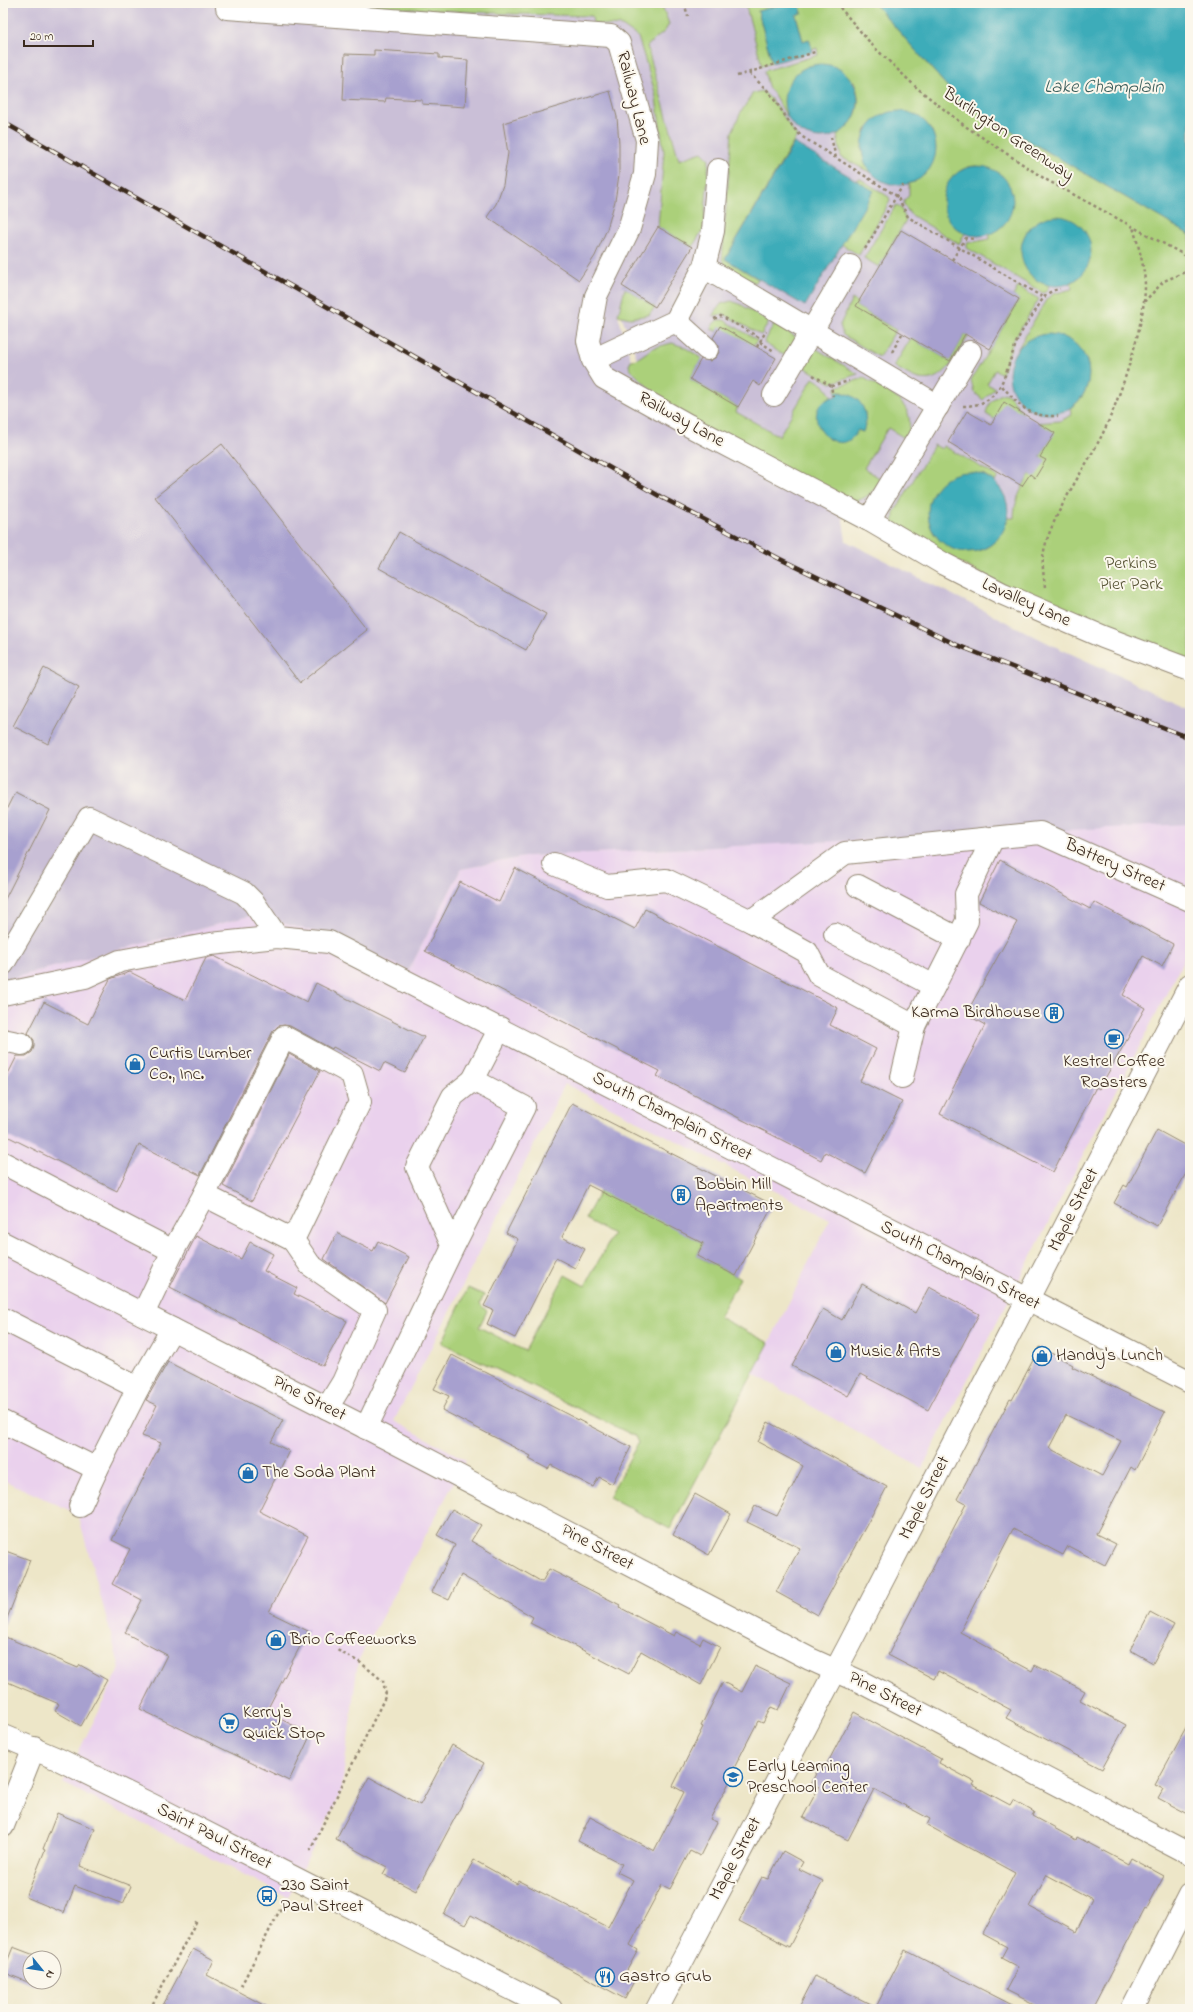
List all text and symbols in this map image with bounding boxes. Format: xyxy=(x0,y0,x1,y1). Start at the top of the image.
scale bar xyxy=(24,22,93,48)
text: 20 m xyxy=(30,28,53,46)
street label: Railway Lane xyxy=(609,49,657,148)
water label: Lake Champlain xyxy=(1044,74,1164,101)
street label: Burlington Greenway xyxy=(936,81,1079,189)
street label: Railway Lane xyxy=(633,386,730,455)
park label: Perkins Pier Park xyxy=(1099,551,1163,598)
street label: Lavalley Lane xyxy=(977,572,1076,635)
street label: Battery Street xyxy=(1060,832,1169,900)
place label: Karma Birdhouse xyxy=(911,1000,1041,1026)
building icon: Karma Birdhouse xyxy=(1043,1002,1065,1024)
cafe icon: Kestrel Coffee Roasters xyxy=(1103,1028,1125,1050)
place label: Curtis Lumber Co., Inc. xyxy=(149,1041,252,1088)
place label: Kestrel Coffee Roasters xyxy=(1063,1049,1166,1096)
shop icon: Curtis Lumber Co., Inc. xyxy=(124,1053,146,1075)
street label: South Champlain Street xyxy=(588,1065,756,1169)
street label: Maple Street xyxy=(1042,1164,1106,1256)
place label: Bobbin Mill Apartments xyxy=(694,1172,783,1219)
building icon: Bobbin Mill Apartments xyxy=(670,1184,692,1206)
street label: South Champlain Street xyxy=(876,1214,1044,1318)
place label: Music & Arts xyxy=(850,1339,941,1365)
shop icon: Music & Arts xyxy=(825,1341,847,1363)
place label: Handy's Lunch xyxy=(1056,1343,1163,1369)
shop icon: Handy's Lunch xyxy=(1031,1345,1053,1367)
street label: Pine Street xyxy=(268,1369,350,1429)
street label: Maple Street xyxy=(893,1452,957,1544)
place label: The Soda Plant xyxy=(262,1460,376,1486)
shop icon: The Soda Plant xyxy=(237,1462,259,1484)
street label: Pine Street xyxy=(556,1518,638,1578)
place label: Brio Coffeeworks xyxy=(289,1627,417,1653)
shop icon: Brio Coffeeworks xyxy=(265,1629,287,1651)
street label: Pine Street xyxy=(844,1665,926,1725)
place label: Kerry's Quick Stop xyxy=(243,1700,325,1747)
supermarket icon: Kerry's Quick Stop xyxy=(218,1712,240,1734)
place label: Early Learning Preschool Center xyxy=(747,1754,868,1801)
school or university icon: Early Learning Preschool Center xyxy=(722,1766,744,1788)
street label: Saint Paul Street xyxy=(152,1797,276,1877)
street label: Maple Street xyxy=(703,1813,769,1905)
place label: 230 Saint Paul Street xyxy=(281,1873,363,1920)
bus stop icon: 230 Saint Paul Street xyxy=(256,1885,278,1907)
north arrow xyxy=(22,1950,62,1990)
place label: Gastro Grub xyxy=(619,1964,712,1990)
restaurant icon: Gastro Grub xyxy=(594,1966,616,1988)
text: N xyxy=(41,1967,59,1982)

